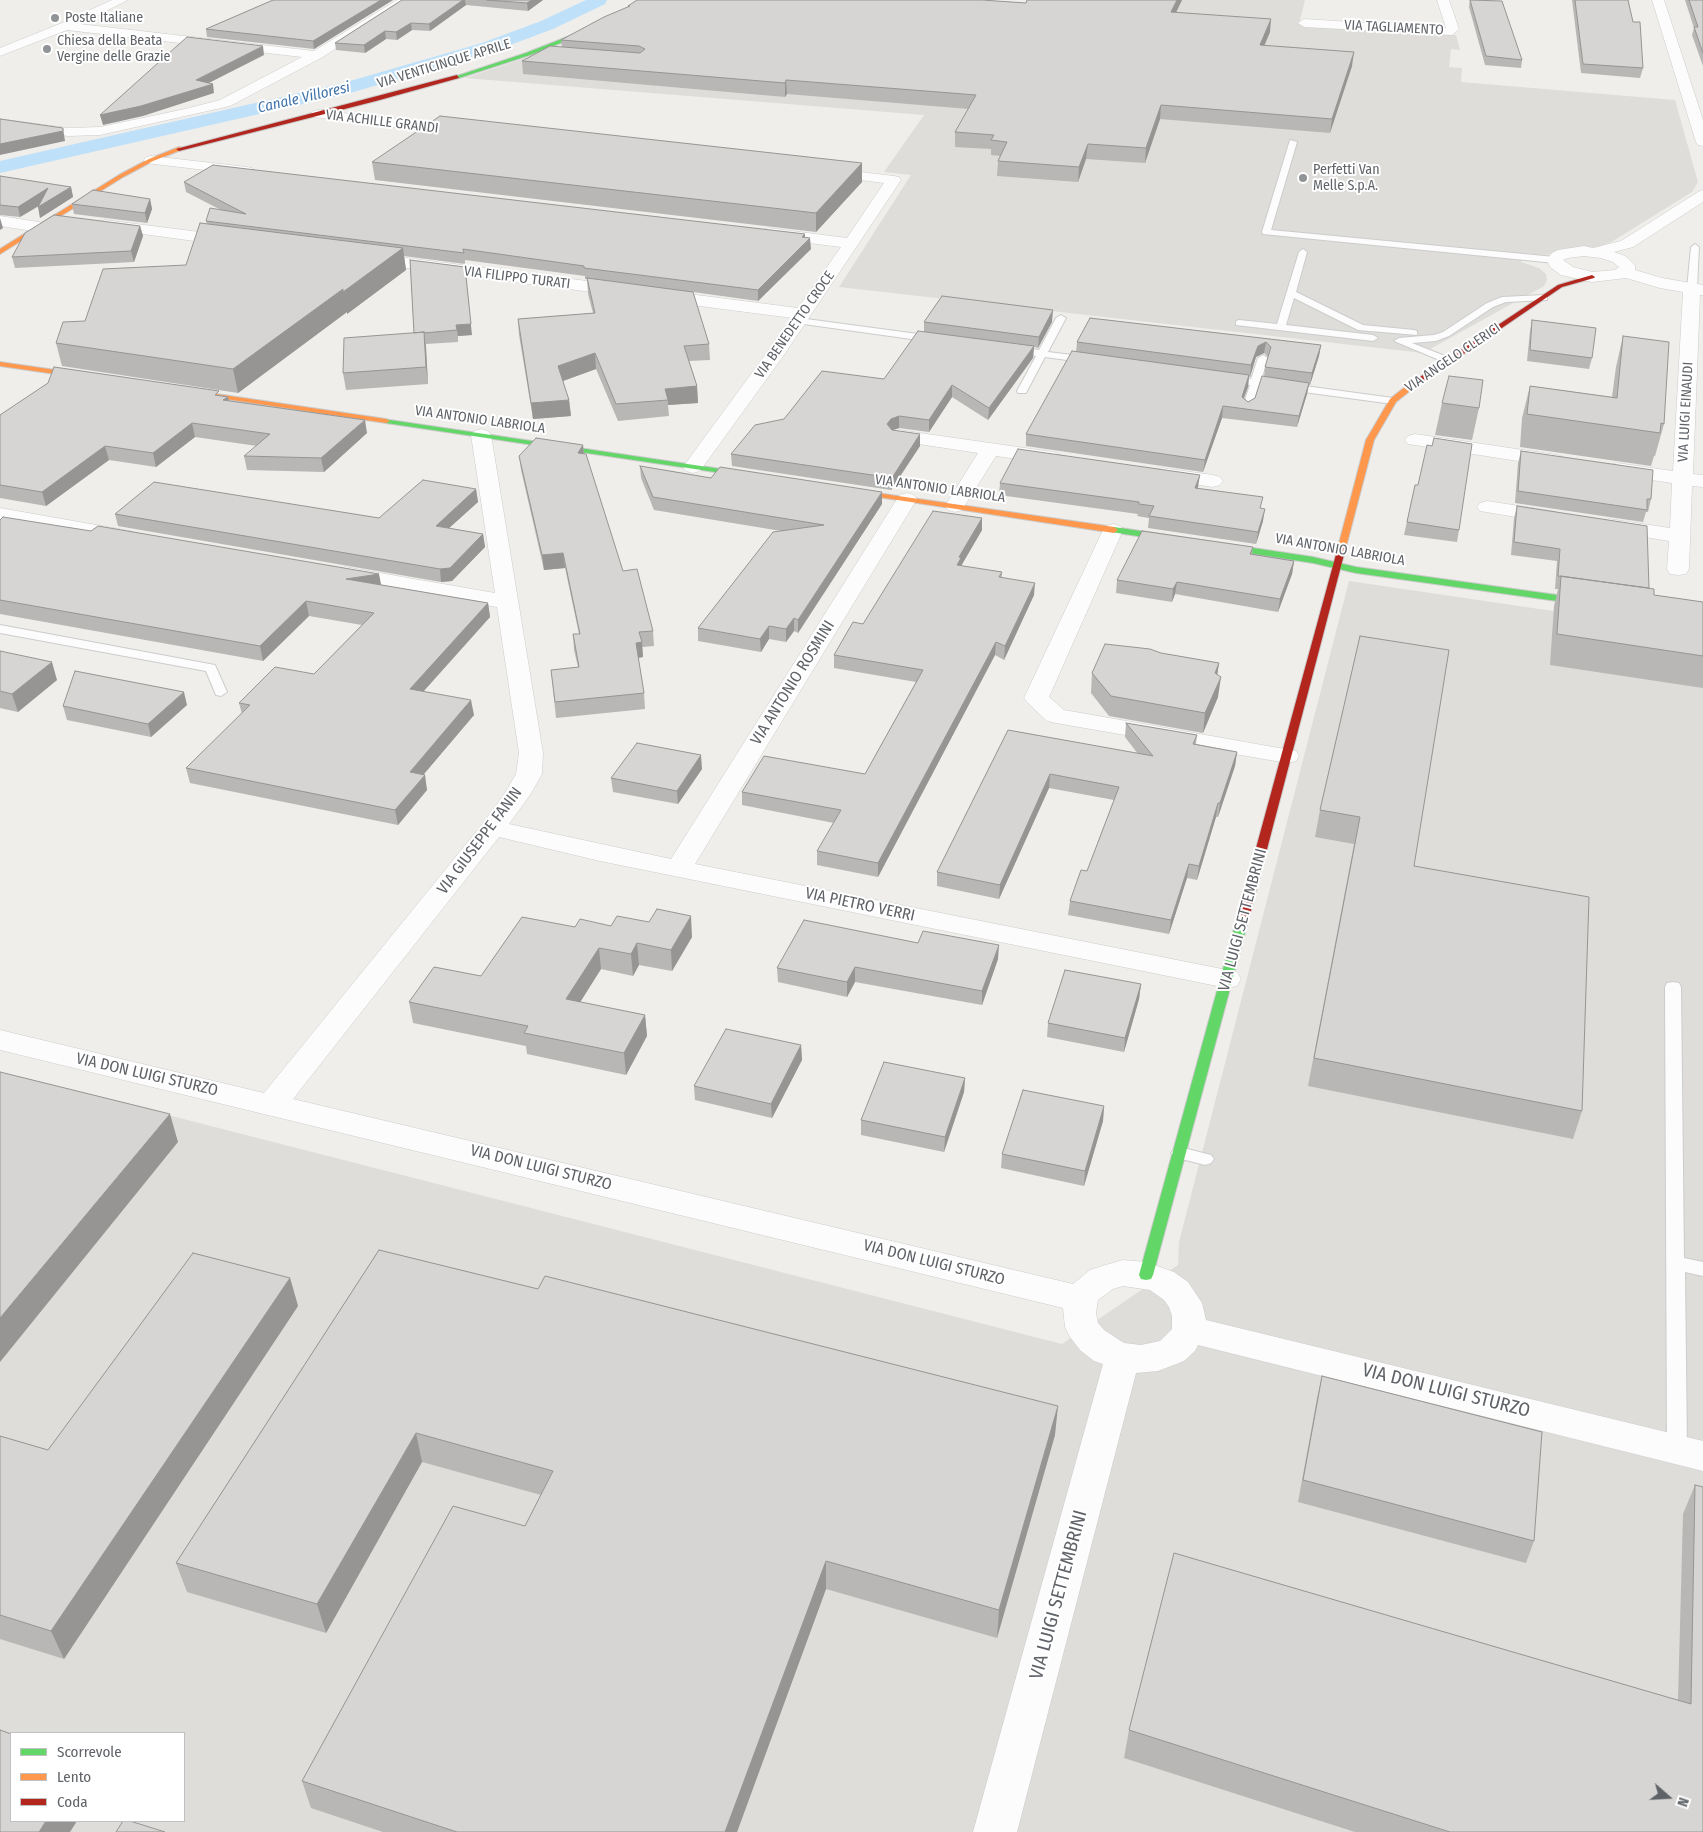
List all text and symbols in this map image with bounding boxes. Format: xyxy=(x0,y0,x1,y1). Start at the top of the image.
place label: Poste Italiane xyxy=(65,10,143,26)
marker: Poste Italiane xyxy=(49,12,61,24)
street label: VIA TAGLIAMENTO xyxy=(1344,17,1444,39)
place label: Chiesa della Beata Vergine delle Grazie xyxy=(57,33,170,65)
street label: VIA VENTICINQUE APRILE xyxy=(375,36,513,92)
marker: Chiesa della Beata Vergine delle Grazie xyxy=(41,43,53,55)
water label: Canale Villoresi xyxy=(256,79,352,117)
street label: VIA ACHILLE GRANDI xyxy=(325,107,439,137)
place label: Perfetti Van Melle S.p.A. xyxy=(1313,162,1380,194)
marker: Perfetti Van Melle S.p.A. xyxy=(1297,172,1309,184)
street label: VIA FILIPPO TURATI xyxy=(463,263,571,293)
street label: VIA BENEDETTO CROCE xyxy=(752,268,838,382)
street label: VIA ANGELO CLERICI xyxy=(1402,320,1504,396)
street label: VIA LUIGI EINAUDI xyxy=(1675,362,1697,462)
street label: VIA ANTONIO LABRIOLA xyxy=(414,403,546,437)
street label: VIA ANTONIO LABRIOLA xyxy=(874,472,1006,506)
street label: VIA ANTONIO LABRIOLA xyxy=(1274,530,1406,570)
street label: VIA ANTONIO ROSMINI xyxy=(747,617,839,749)
street label: VIA GIUSEPPE FANIN xyxy=(434,784,526,898)
street label: VIA LUIGI SETTEMBRINI xyxy=(1215,847,1271,993)
street label: VIA PIETRO VERRI xyxy=(803,884,917,926)
street label: VIA DON LUIGI STURZO xyxy=(74,1049,220,1101)
street label: VIA DON LUIGI STURZO xyxy=(468,1141,614,1195)
street label: VIA DON LUIGI STURZO xyxy=(861,1236,1007,1290)
street label: VIA DON LUIGI STURZO xyxy=(1360,1359,1532,1423)
street label: VIA LUIGI SETTEMBRINI xyxy=(1025,1508,1093,1682)
legend xyxy=(10,1732,185,1822)
text: Scorrevole xyxy=(57,1743,122,1761)
text: Lento xyxy=(57,1768,91,1786)
north arrow xyxy=(1643,1772,1693,1822)
text: Coda xyxy=(57,1793,88,1811)
text: N xyxy=(1673,1795,1692,1809)

